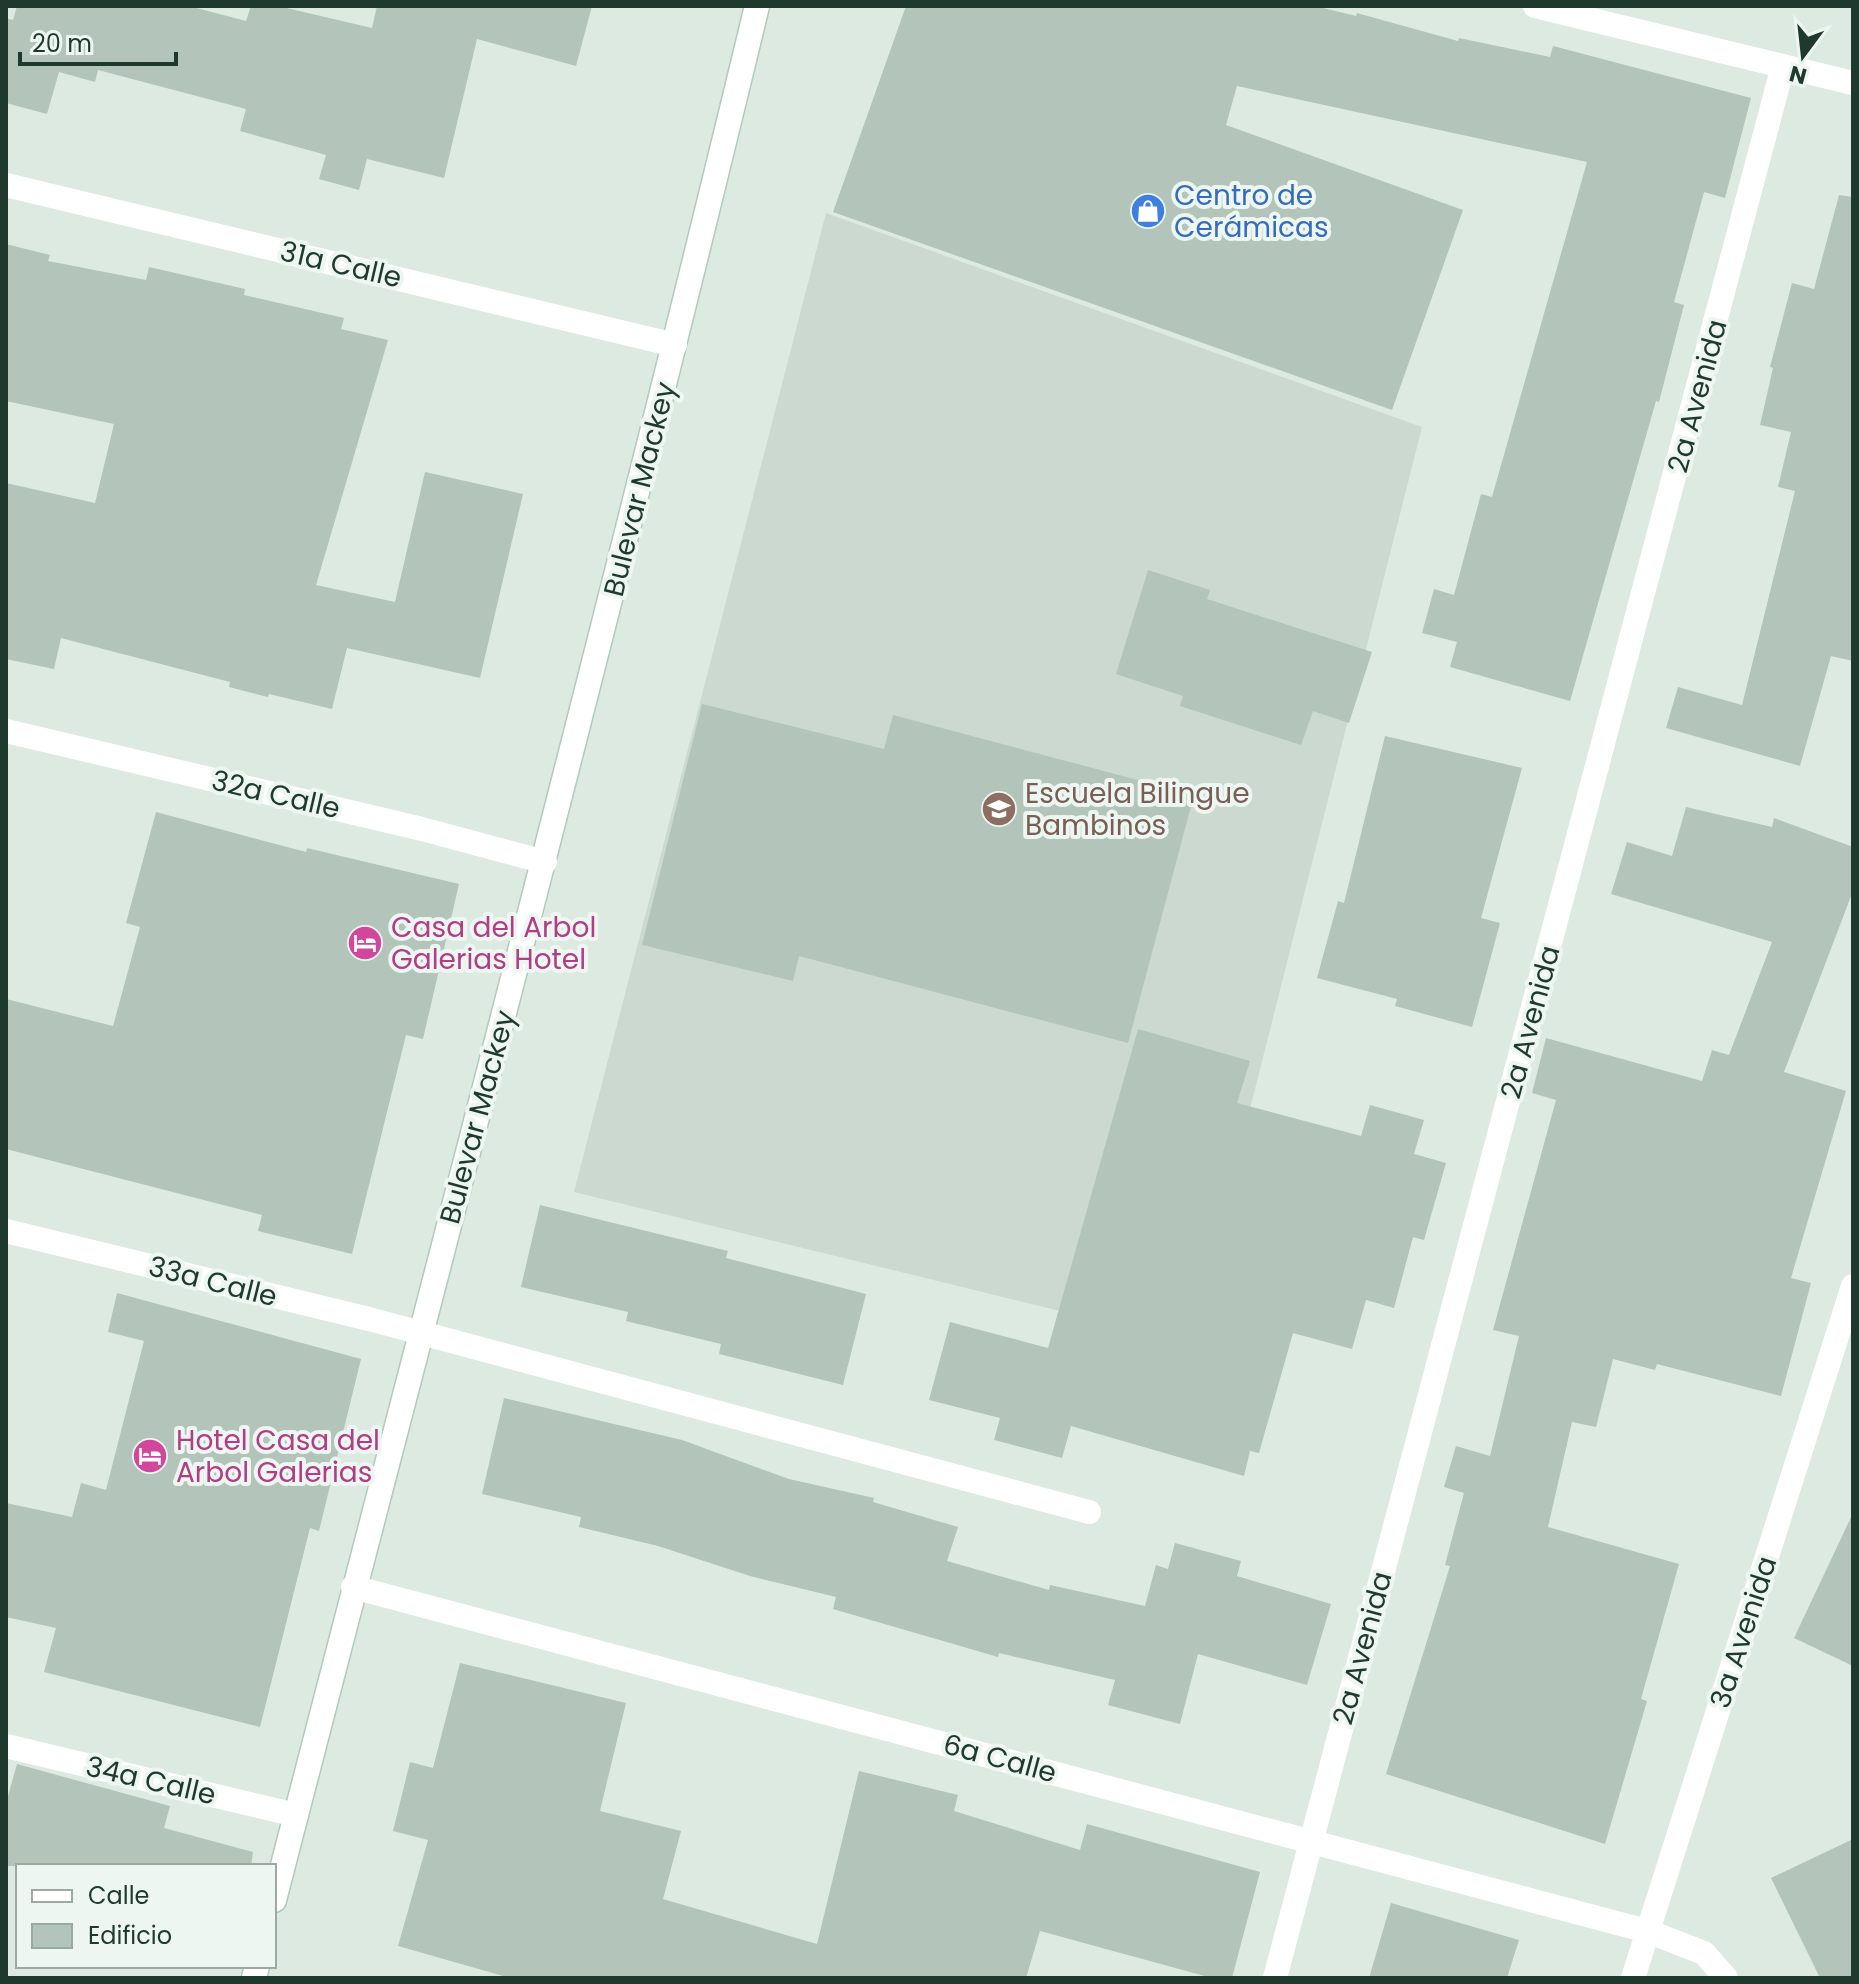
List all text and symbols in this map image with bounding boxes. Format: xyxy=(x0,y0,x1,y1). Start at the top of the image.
scale bar xyxy=(20,16,176,66)
north arrow xyxy=(1763,16,1843,96)
text: 20 m xyxy=(32,27,92,60)
text: N xyxy=(1786,58,1810,92)
place label: Centro de Cerámicas xyxy=(1174,176,1329,247)
shop icon: Centro de Cerámicas xyxy=(1129,192,1167,230)
street label: 31a Calle xyxy=(276,232,405,297)
street label: 2a Avenida xyxy=(1658,315,1737,477)
street label: Bulevar Mackey xyxy=(594,378,685,600)
street label: 32a Calle xyxy=(208,761,344,828)
place label: Escuela Bilingue Bambinos xyxy=(1025,774,1250,845)
school or university icon: Escuela Bilingue Bambinos xyxy=(980,790,1018,828)
place label: Casa del Arbol Galerias Hotel xyxy=(391,908,596,979)
hotel icon: Casa del Arbol Galerias Hotel xyxy=(346,924,384,962)
street label: 2a Avenida xyxy=(1491,941,1570,1103)
street label: Bulevar Mackey xyxy=(430,1006,525,1228)
street label: 33a Calle xyxy=(145,1247,281,1316)
place label: Hotel Casa del Arbol Galerias xyxy=(176,1421,380,1492)
hotel icon: Hotel Casa del Arbol Galerias xyxy=(131,1437,169,1475)
street label: 3a Avenida xyxy=(1701,1551,1786,1713)
street label: 2a Avenida xyxy=(1323,1567,1402,1729)
street label: 6a Calle xyxy=(939,1725,1061,1792)
street label: 34a Calle xyxy=(82,1747,220,1814)
legend xyxy=(16,1864,276,1968)
text: Calle xyxy=(88,1879,149,1912)
text: Edificio xyxy=(88,1919,172,1952)

